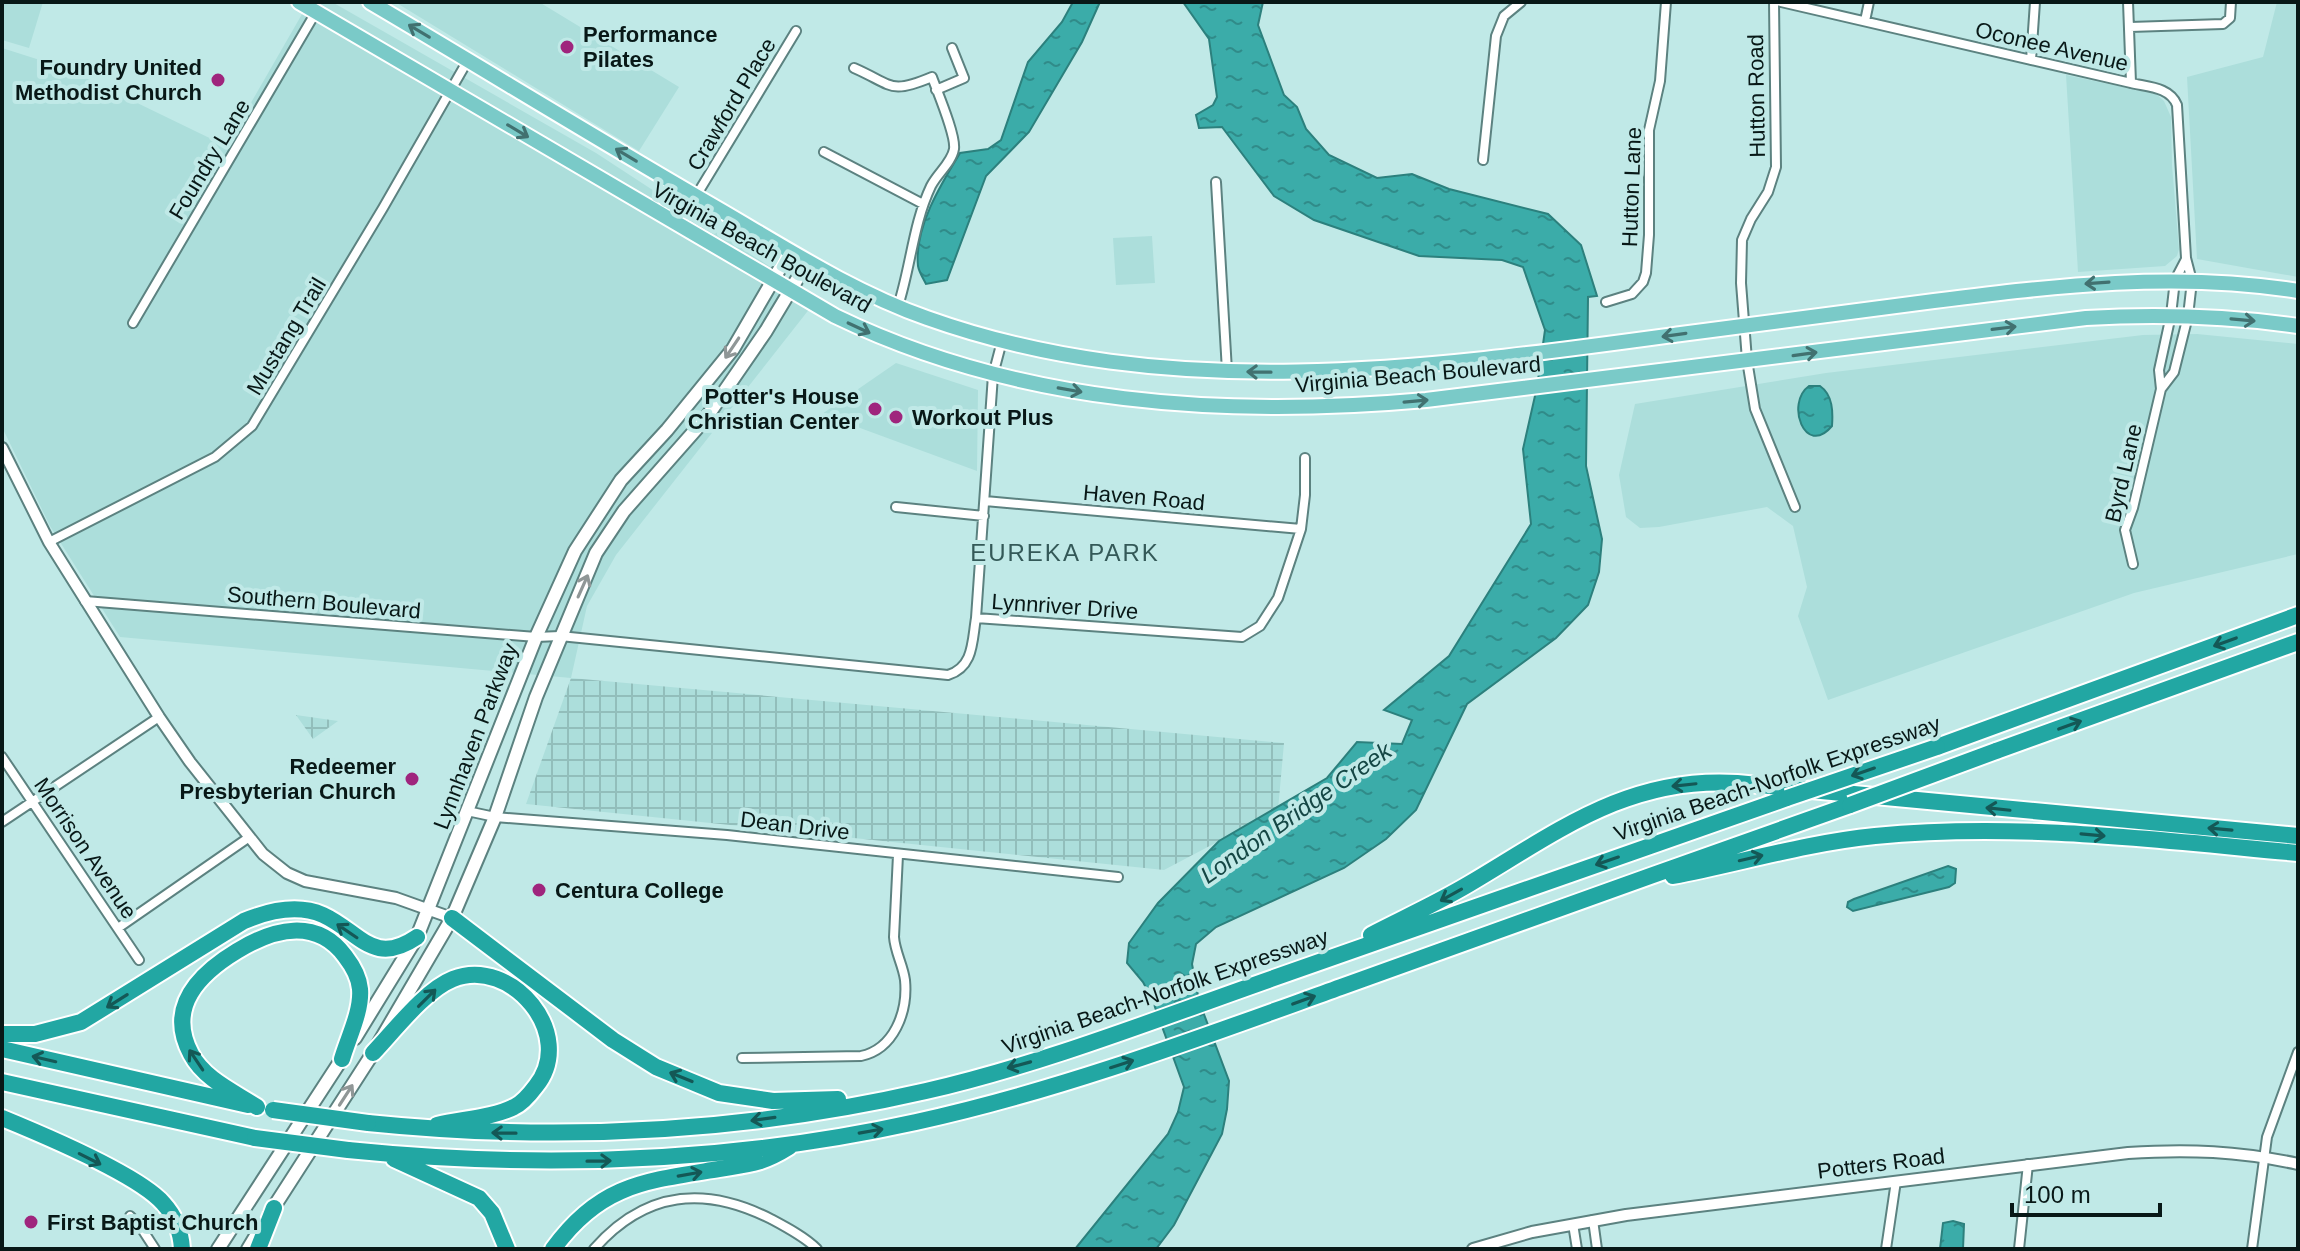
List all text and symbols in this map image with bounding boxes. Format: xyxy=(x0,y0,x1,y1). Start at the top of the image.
street label: Oconee Avenue xyxy=(1973,17,2131,76)
place label: Performance Pilates xyxy=(583,22,718,72)
one-way arrow xyxy=(408,23,431,39)
street label: Crawford Place xyxy=(682,33,781,175)
street label: Hutton Road xyxy=(1743,34,1770,158)
marker: Performance Pilates xyxy=(558,38,576,56)
place label: Foundry United Methodist Church xyxy=(15,55,202,105)
marker: Foundry United Methodist Church xyxy=(209,71,227,89)
street label: Foundry Lane xyxy=(164,95,255,224)
one-way arrow xyxy=(506,123,529,139)
street label: Hutton Lane xyxy=(1617,127,1646,247)
one-way arrow xyxy=(615,146,638,162)
street label: Virginia Beach Boulevard xyxy=(648,177,876,318)
street label: Mustang Trail xyxy=(242,273,331,399)
one-way arrow xyxy=(2084,275,2111,290)
one-way arrow xyxy=(2229,313,2256,328)
one-way arrow xyxy=(1990,320,2017,335)
one-way arrow xyxy=(847,321,871,336)
one-way arrow xyxy=(1661,328,1687,343)
one-way arrow xyxy=(723,337,740,359)
one-way arrow xyxy=(1791,346,1818,361)
street label: Virginia Beach Boulevard xyxy=(1294,351,1542,398)
one-way arrow xyxy=(1246,364,1273,380)
place label: Potter's House Christian Center xyxy=(688,384,859,434)
one-way arrow xyxy=(1057,384,1082,399)
one-way arrow xyxy=(1402,393,1429,408)
marker: Potter's House Christian Center xyxy=(866,400,884,418)
place label: Workout Plus xyxy=(912,405,1053,430)
marker: Workout Plus xyxy=(887,408,905,426)
street label: Byrd Lane xyxy=(2100,421,2147,525)
street label: Haven Road xyxy=(1082,480,1206,515)
district label: EUREKA PARK xyxy=(970,539,1160,566)
one-way arrow xyxy=(576,574,591,599)
street label: Southern Boulevard xyxy=(226,582,422,623)
street label: Lynnriver Drive xyxy=(991,589,1139,624)
one-way arrow xyxy=(2213,635,2238,650)
street label: Lynnhaven Parkway xyxy=(428,640,522,833)
street label: Virginia Beach-Norfolk Expressway xyxy=(1611,711,1943,846)
one-way arrow xyxy=(2057,717,2081,731)
water label: London Bridge Creek xyxy=(1195,735,1398,889)
place label: Redeemer Presbyterian Church xyxy=(180,754,396,804)
one-way arrow xyxy=(1851,766,1876,781)
marker: Redeemer Presbyterian Church xyxy=(403,770,421,788)
street label: Morrison Avenue xyxy=(29,773,142,924)
one-way arrow xyxy=(1671,777,1697,792)
one-way arrow xyxy=(1985,801,2012,816)
street label: Dean Drive xyxy=(739,806,851,845)
one-way arrow xyxy=(2207,822,2234,837)
one-way arrow xyxy=(2079,827,2106,842)
one-way arrow xyxy=(1738,850,1764,865)
one-way arrow xyxy=(1595,854,1620,869)
place label: Centura College xyxy=(555,878,724,903)
marker: Centura College xyxy=(530,881,548,899)
one-way arrow xyxy=(1439,888,1463,903)
one-way arrow xyxy=(336,923,359,939)
street label: Virginia Beach-Norfolk Expressway xyxy=(999,924,1331,1059)
one-way arrow xyxy=(417,988,437,1008)
one-way arrow xyxy=(1291,992,1316,1007)
one-way arrow xyxy=(106,993,129,1009)
one-way arrow xyxy=(188,1049,205,1071)
one-way arrow xyxy=(32,1051,58,1066)
one-way arrow xyxy=(1109,1056,1134,1070)
one-way arrow xyxy=(1007,1058,1033,1073)
one-way arrow xyxy=(669,1069,694,1084)
one-way arrow xyxy=(338,1084,354,1107)
one-way arrow xyxy=(751,1112,776,1127)
one-way arrow xyxy=(858,1123,883,1138)
one-way arrow xyxy=(491,1125,518,1141)
street label: Potters Road xyxy=(1816,1143,1946,1184)
one-way arrow xyxy=(78,1152,102,1168)
one-way arrow xyxy=(585,1153,612,1169)
one-way arrow xyxy=(676,1165,702,1180)
scale bar xyxy=(2012,1167,2160,1217)
text: 100 m xyxy=(2024,1181,2091,1208)
place label: First Baptist Church xyxy=(47,1210,258,1235)
marker: First Baptist Church xyxy=(22,1213,40,1231)

